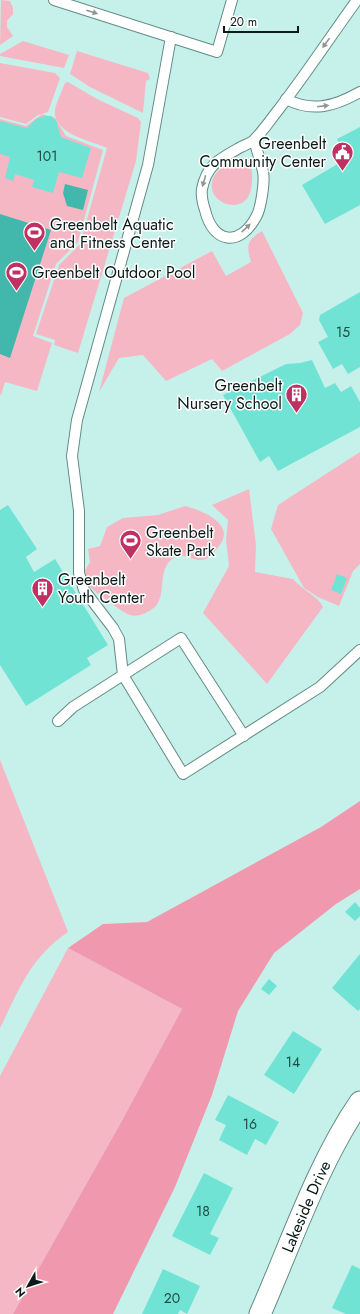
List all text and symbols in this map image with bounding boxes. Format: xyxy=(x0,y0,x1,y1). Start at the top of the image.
scale bar xyxy=(224,8,298,34)
one-way arrow xyxy=(86,9,98,15)
text: 20 m xyxy=(230,13,257,31)
one-way arrow xyxy=(322,38,330,48)
one-way arrow xyxy=(317,103,329,109)
place label: Greenbelt Community Center xyxy=(200,132,327,173)
public building icon: Greenbelt Community Center xyxy=(329,139,355,172)
house number: 101 xyxy=(37,146,58,166)
one-way arrow xyxy=(201,175,207,187)
place label: Greenbelt Aquatic and Fitness Center xyxy=(50,213,176,254)
sports icon: Greenbelt Aquatic and Fitness Center xyxy=(21,220,47,253)
one-way arrow xyxy=(241,223,251,233)
sports icon: Greenbelt Outdoor Pool xyxy=(3,259,29,292)
place label: Greenbelt Outdoor Pool xyxy=(32,261,195,284)
house number: 15 xyxy=(336,322,350,342)
place label: Greenbelt Nursery School xyxy=(177,374,282,415)
building icon: Greenbelt Nursery School xyxy=(284,381,310,414)
place label: Greenbelt Skate Park xyxy=(146,521,216,562)
sports icon: Greenbelt Skate Park xyxy=(117,528,143,561)
place label: Greenbelt Youth Center xyxy=(58,568,145,609)
building icon: Greenbelt Youth Center xyxy=(30,575,56,608)
house number: 14 xyxy=(286,1052,300,1072)
house number: 16 xyxy=(243,1114,257,1134)
street label: Lakeside Drive xyxy=(276,1156,336,1256)
house number: 18 xyxy=(196,1201,210,1221)
north arrow xyxy=(8,1266,48,1306)
text: N xyxy=(11,1284,29,1301)
house number: 20 xyxy=(164,1288,180,1308)

